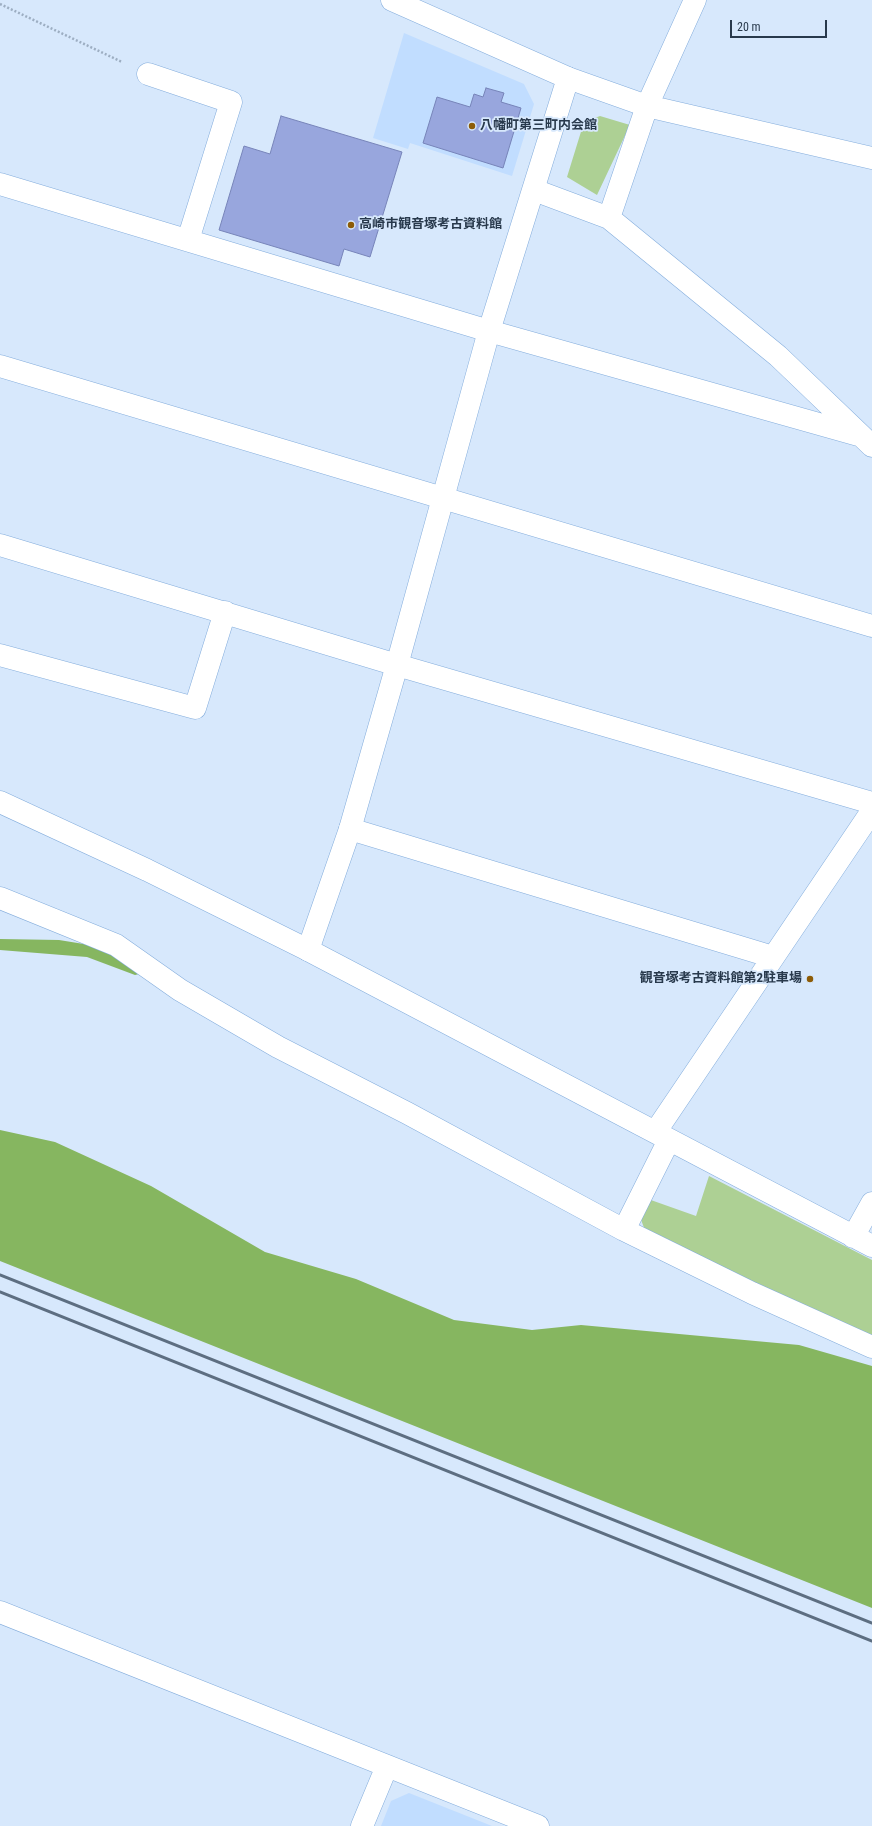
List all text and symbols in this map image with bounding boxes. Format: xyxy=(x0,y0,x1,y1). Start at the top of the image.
scale bar xyxy=(732,12,829,38)
text: 20 m xyxy=(737,20,761,34)
place label: 八幡町第三町内会館 xyxy=(480,118,597,134)
marker: 八幡町第三町内会館 xyxy=(467,121,477,131)
place label: 高崎市観音塚考古資料館 xyxy=(359,217,502,233)
marker: 高崎市観音塚考古資料館 xyxy=(346,220,356,230)
place label: 観音塚考古資料館第2駐車場 xyxy=(639,971,802,987)
marker: 観音塚考古資料館第2駐車場 xyxy=(805,974,815,984)

